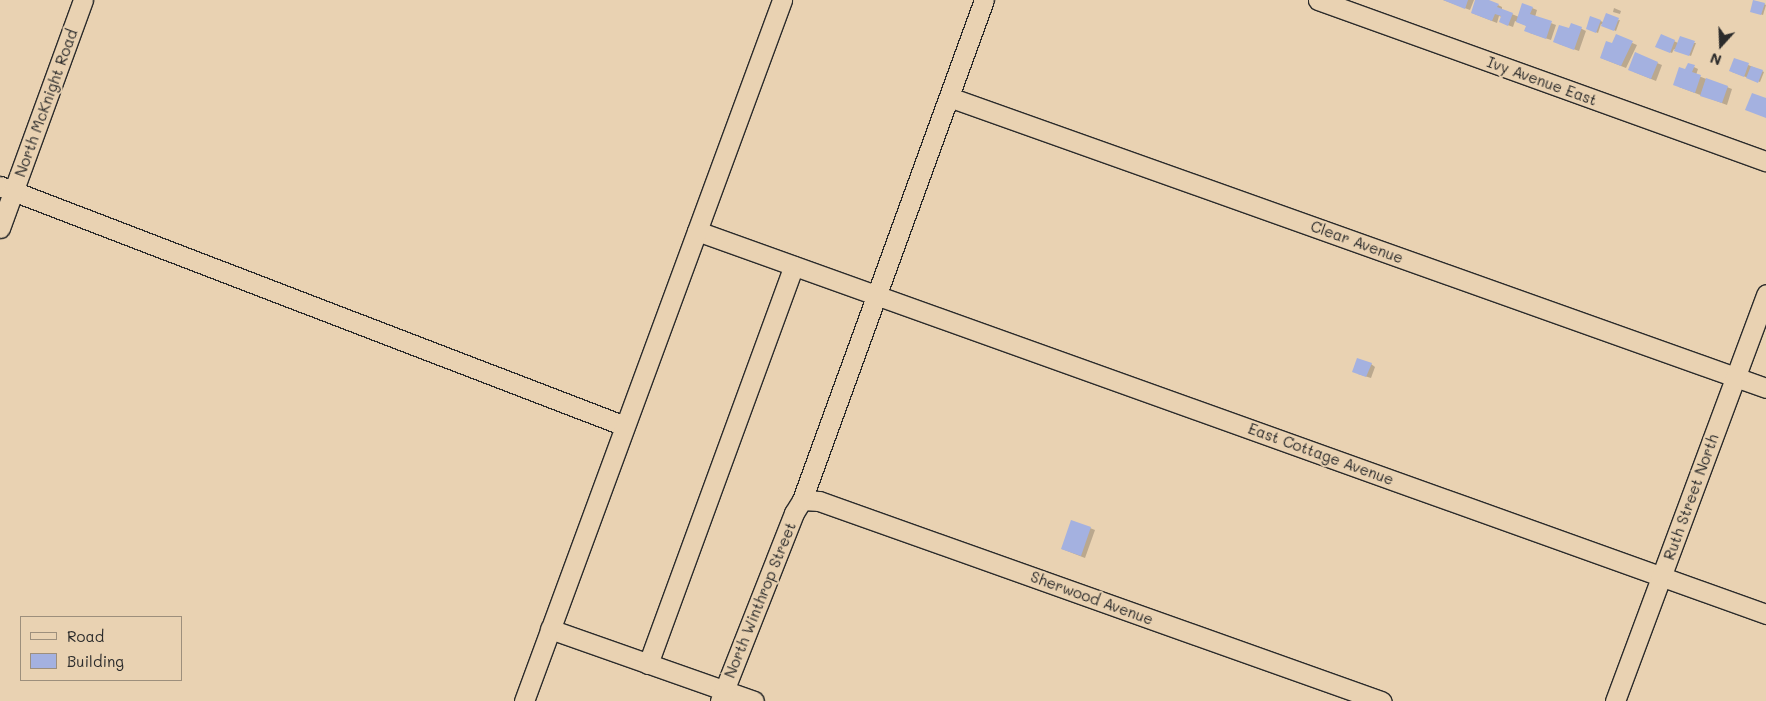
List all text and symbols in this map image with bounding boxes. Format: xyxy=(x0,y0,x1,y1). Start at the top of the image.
north arrow xyxy=(1696,20,1746,70)
street label: North McKnight Road xyxy=(11,27,81,179)
text: N xyxy=(1707,49,1724,70)
street label: Ivy Avenue East xyxy=(1485,53,1599,109)
street label: Clear Avenue xyxy=(1308,217,1406,267)
street label: East Cottage Avenue xyxy=(1246,419,1396,489)
street label: Ruth Street North xyxy=(1660,432,1722,562)
street label: North Winthrop Street xyxy=(720,519,800,681)
street label: Sherwood Avenue xyxy=(1028,567,1156,629)
legend xyxy=(20,616,182,681)
text: Road xyxy=(67,626,104,646)
text: Building xyxy=(67,651,124,671)

